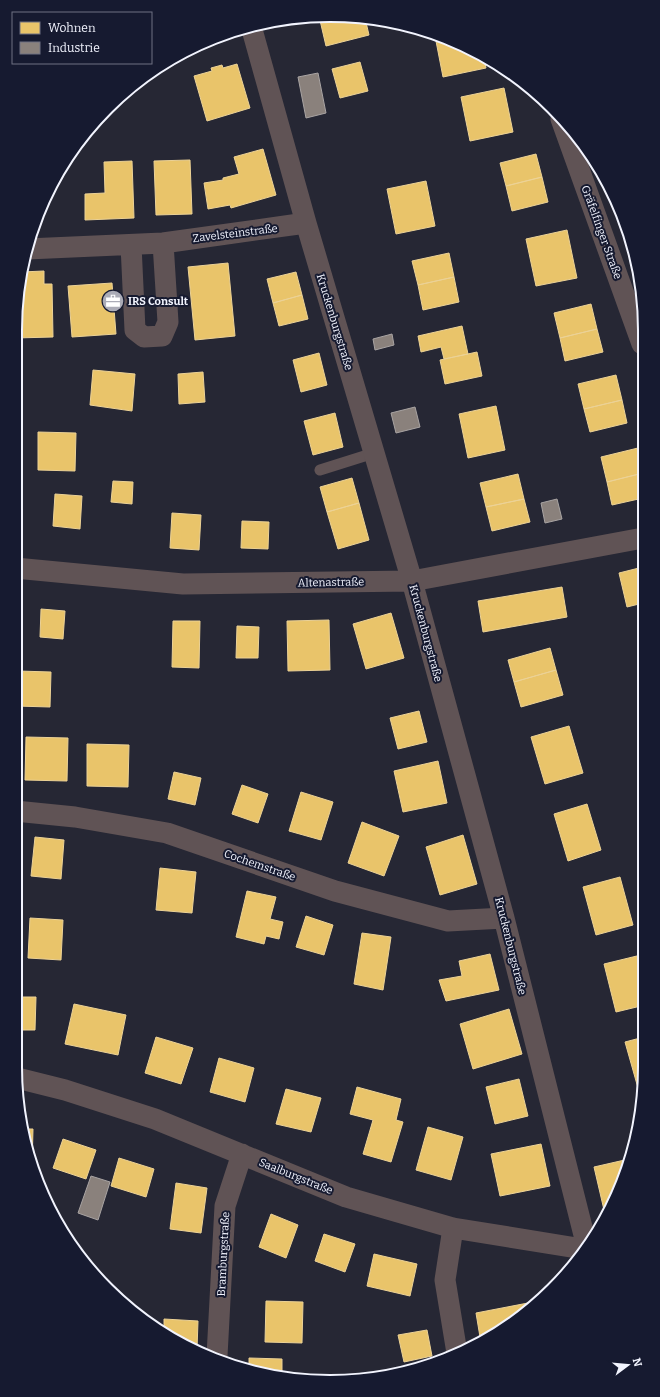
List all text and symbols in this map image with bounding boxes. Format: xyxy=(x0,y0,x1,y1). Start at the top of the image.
legend xyxy=(12,12,152,64)
text: Wohnen xyxy=(48,21,96,35)
text: Industrie xyxy=(48,41,100,55)
street label: Gräfelfinger Straße xyxy=(579,183,625,281)
street label: Zavelsteinstraße xyxy=(192,222,278,245)
street label: Kruckenburgstraße xyxy=(314,272,355,372)
office icon: IRS Consult xyxy=(100,288,126,314)
place label: IRS Consult xyxy=(128,295,189,308)
street label: Altenastraße xyxy=(298,575,364,590)
street label: Kruckenburgstraße xyxy=(406,583,445,683)
street label: Cochemstraße xyxy=(222,847,297,884)
street label: Kruckenburgstraße xyxy=(492,896,529,996)
street label: Saalburgstraße xyxy=(257,1156,335,1197)
street label: Bramburgstraße xyxy=(215,1211,232,1297)
north arrow xyxy=(608,1345,648,1385)
text: N xyxy=(630,1357,645,1369)

